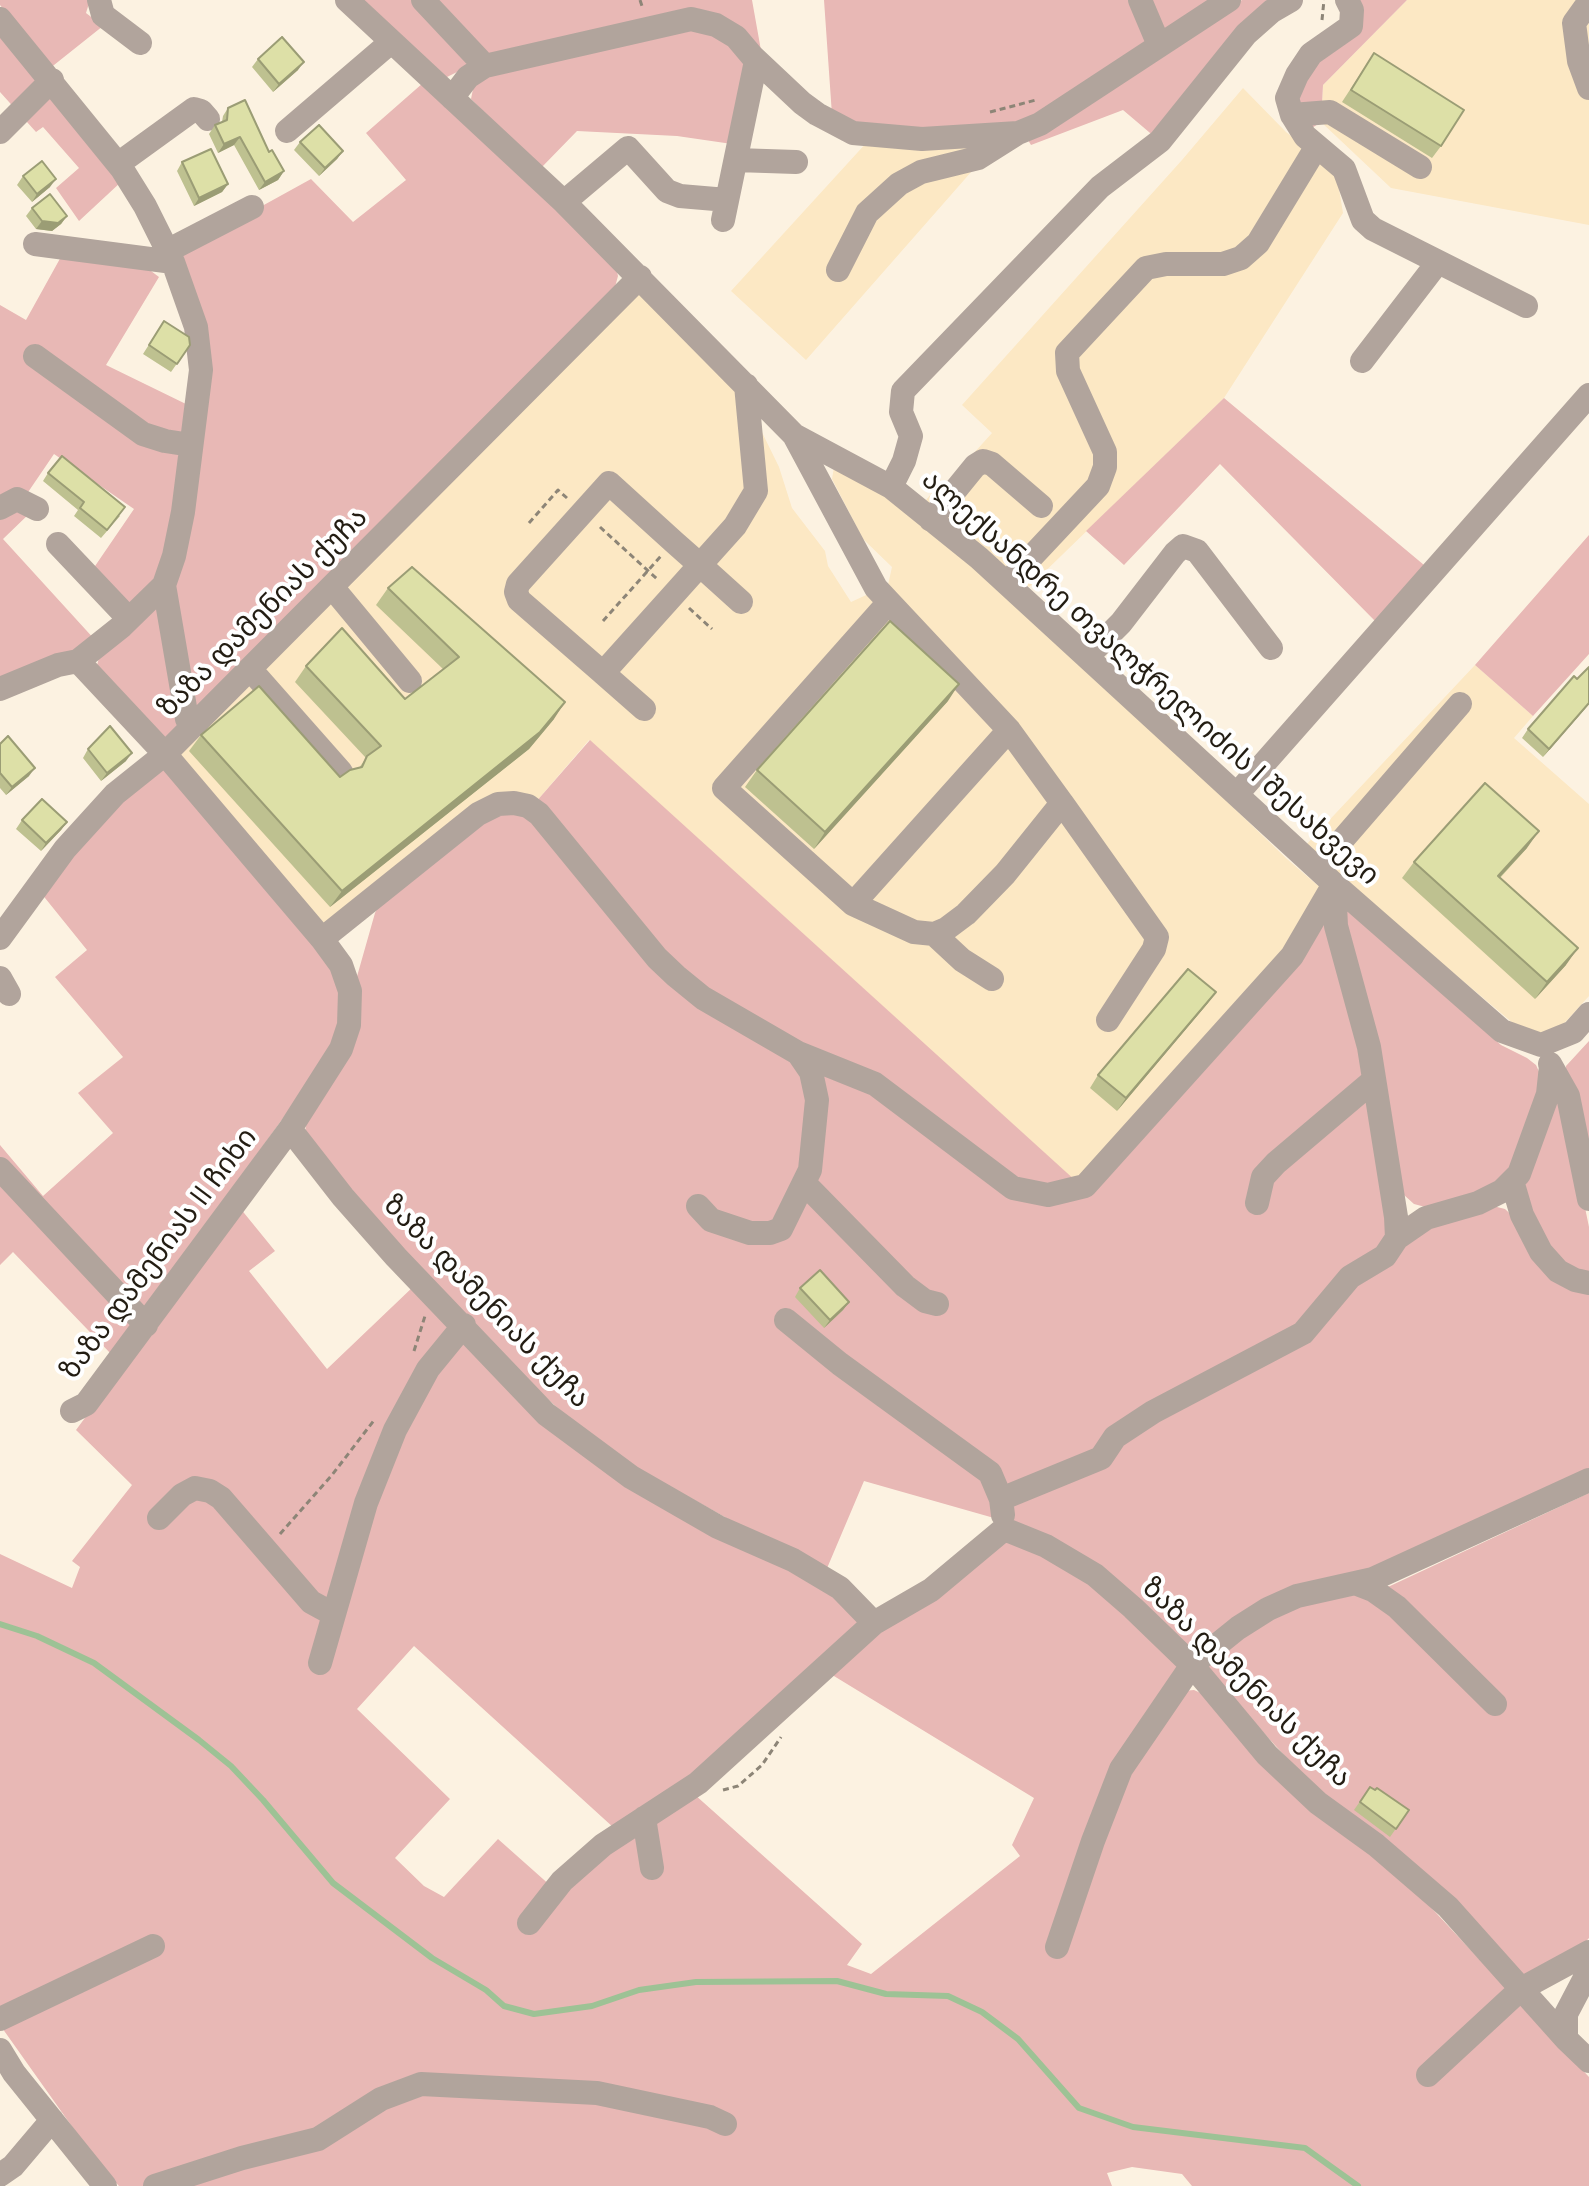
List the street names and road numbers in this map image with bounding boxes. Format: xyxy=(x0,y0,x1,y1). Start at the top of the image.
street label: ალექსანდრე თვალჭრელიძის I შესახვევი xyxy=(914,463,1386,893)
street label: ზაზა დამენიას ქუჩა xyxy=(151,501,375,725)
street label: ზაზა დამენიას II ჩიხი xyxy=(54,1122,264,1386)
street label: ზაზა დამენიას ქუჩა xyxy=(376,1189,596,1415)
street label: ზაზა დამენიას ქუჩა xyxy=(1134,1571,1358,1795)

